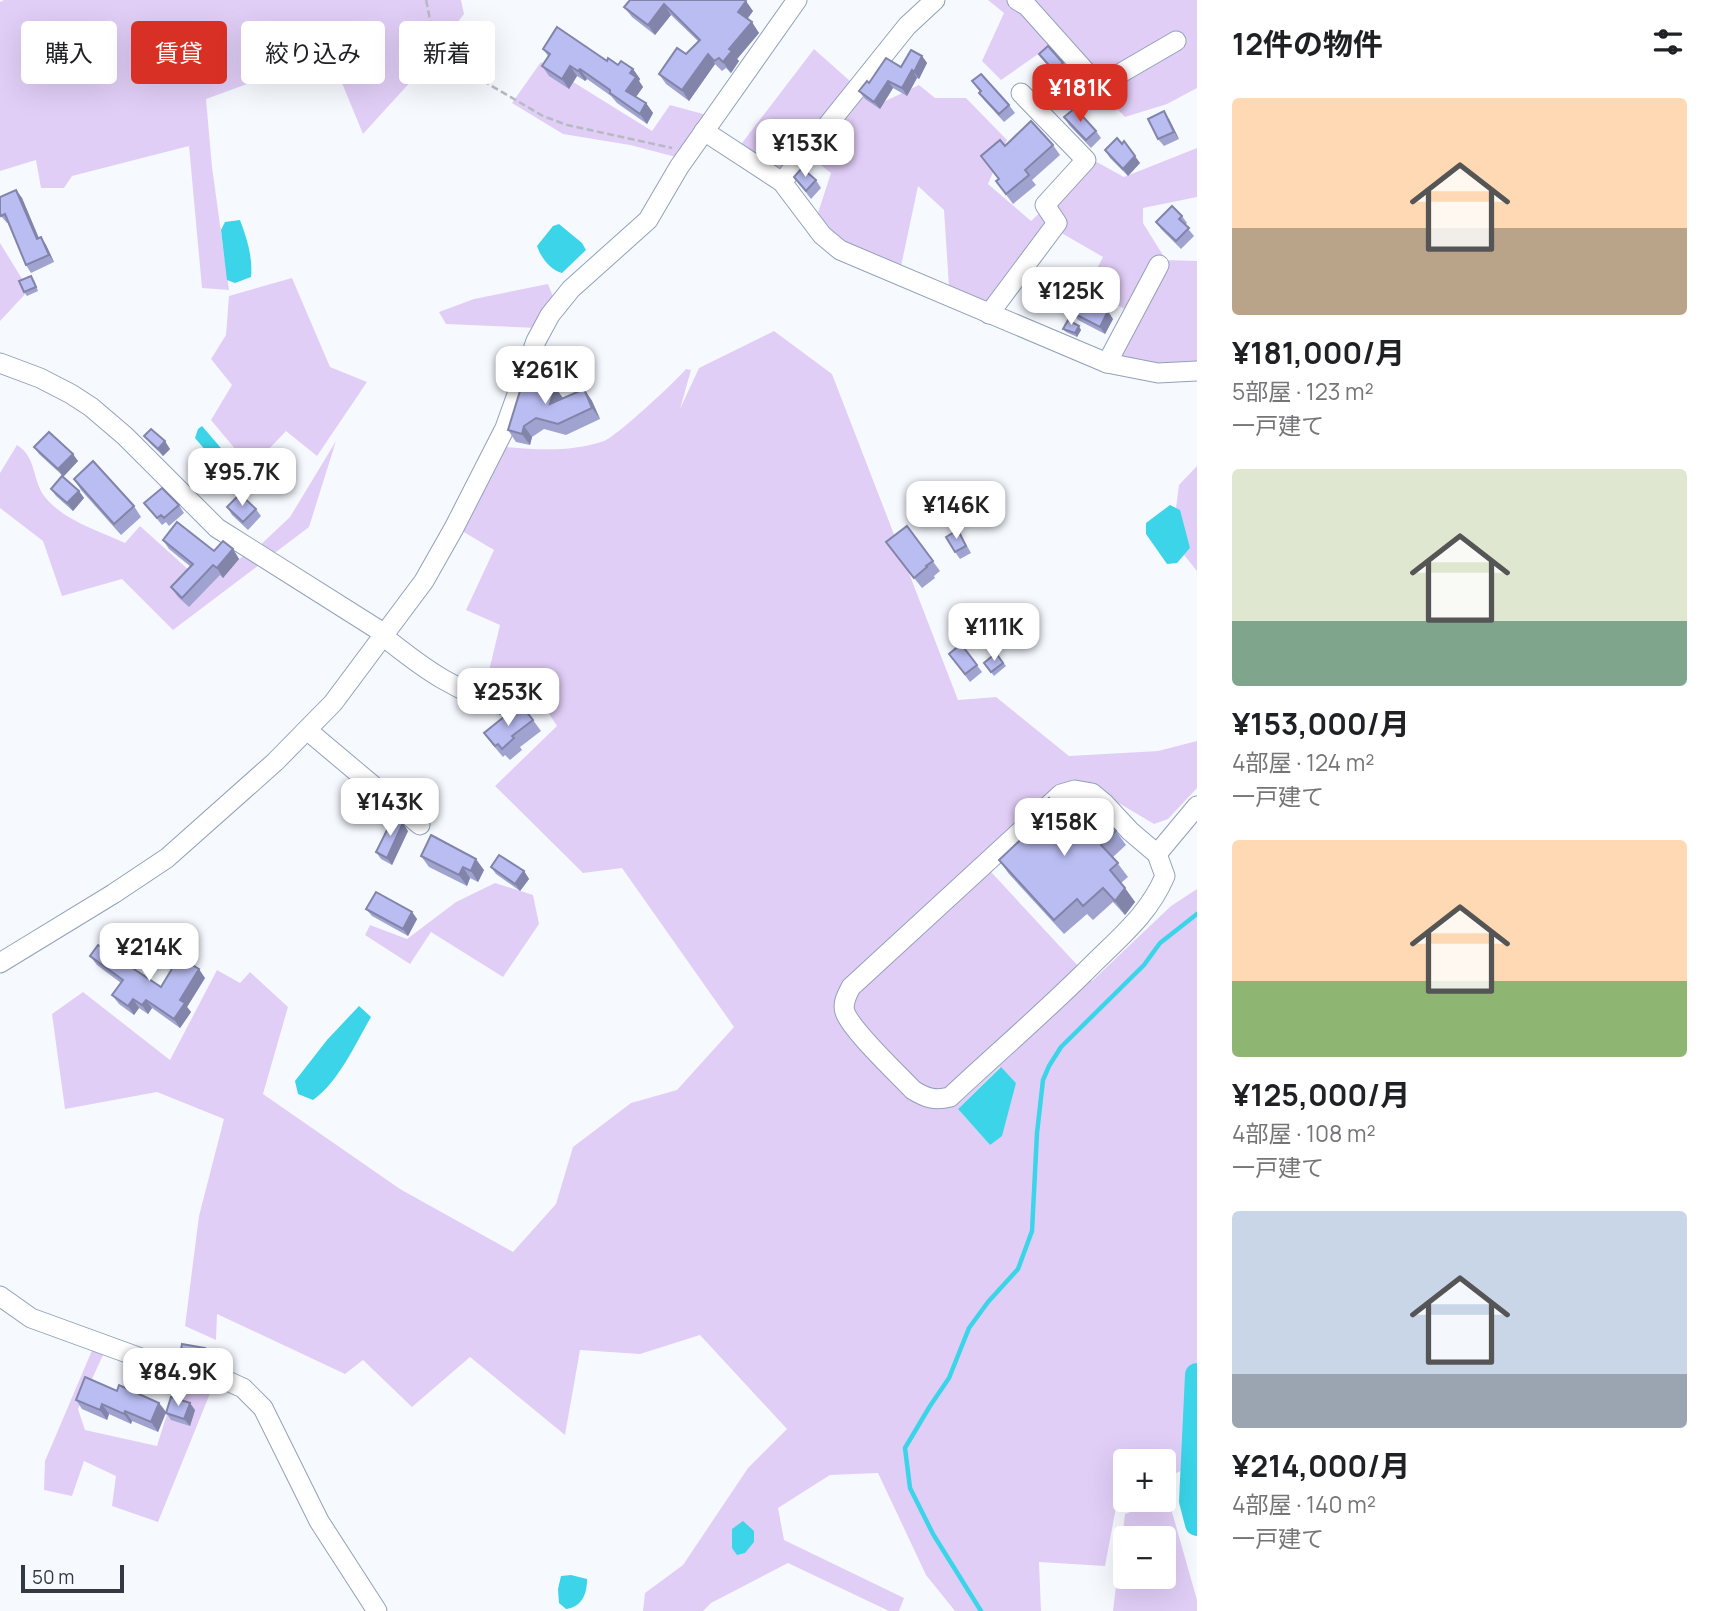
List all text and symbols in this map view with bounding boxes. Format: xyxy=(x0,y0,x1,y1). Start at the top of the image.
chip: 購入 xyxy=(21,21,117,84)
chip: 賃貸 xyxy=(131,21,227,84)
chip: 絞り込み xyxy=(241,21,385,84)
chip: 新着 xyxy=(399,21,495,84)
text: 12件の物件 xyxy=(1232,23,1383,64)
icon: filters xyxy=(1649,23,1687,61)
pin: ¥181K xyxy=(1031,64,1129,124)
text: ¥181K xyxy=(1048,71,1112,103)
pin: ¥153K xyxy=(756,120,854,179)
text: ¥153K xyxy=(772,126,838,158)
icon: home xyxy=(1397,144,1523,270)
pin: ¥125K xyxy=(1022,268,1120,327)
text: ¥125K xyxy=(1038,274,1104,306)
text: ¥181,000/月 xyxy=(1232,332,1405,373)
pin: ¥261K xyxy=(496,346,594,406)
text: ¥261K xyxy=(512,353,578,385)
text: 5部屋 · 123 m² xyxy=(1232,375,1374,407)
text: 一戸建て xyxy=(1232,409,1324,441)
pin: ¥95.7K xyxy=(185,448,299,508)
text: ¥95.7K xyxy=(204,455,280,487)
pin: ¥146K xyxy=(907,482,1005,541)
text: ¥146K xyxy=(922,488,990,520)
icon: home xyxy=(1397,515,1523,641)
pin: ¥111K xyxy=(945,604,1043,663)
text: ¥111K xyxy=(964,610,1024,642)
pin: ¥253K xyxy=(459,668,557,728)
text: ¥253K xyxy=(473,675,543,707)
text: ¥153,000/月 xyxy=(1232,703,1410,744)
text: 4部屋 · 124 m² xyxy=(1232,746,1374,778)
pin: ¥143K xyxy=(341,778,439,838)
text: 一戸建て xyxy=(1232,780,1324,812)
text: ¥143K xyxy=(357,785,423,817)
pin: ¥158K xyxy=(1015,798,1113,858)
text: ¥158K xyxy=(1031,805,1097,837)
icon: home xyxy=(1397,886,1523,1012)
pin: ¥214K xyxy=(100,923,198,983)
text: ¥214K xyxy=(116,930,182,962)
text: ¥125,000/月 xyxy=(1232,1074,1410,1115)
text: 4部屋 · 108 m² xyxy=(1232,1117,1376,1149)
text: 一戸建て xyxy=(1232,1151,1324,1183)
icon: home xyxy=(1397,1257,1523,1383)
pin: ¥84.9K xyxy=(121,1348,235,1408)
text: ¥84.9K xyxy=(139,1355,217,1387)
text: ¥214,000/月 xyxy=(1232,1445,1410,1486)
map controls xyxy=(1113,1449,1176,1589)
button: + xyxy=(1113,1449,1176,1512)
text: 4部屋 · 140 m² xyxy=(1232,1488,1376,1520)
text: 一戸建て xyxy=(1232,1522,1324,1554)
button: − xyxy=(1113,1526,1176,1589)
scale bar xyxy=(21,1562,124,1594)
text: 50 m xyxy=(32,1564,74,1590)

